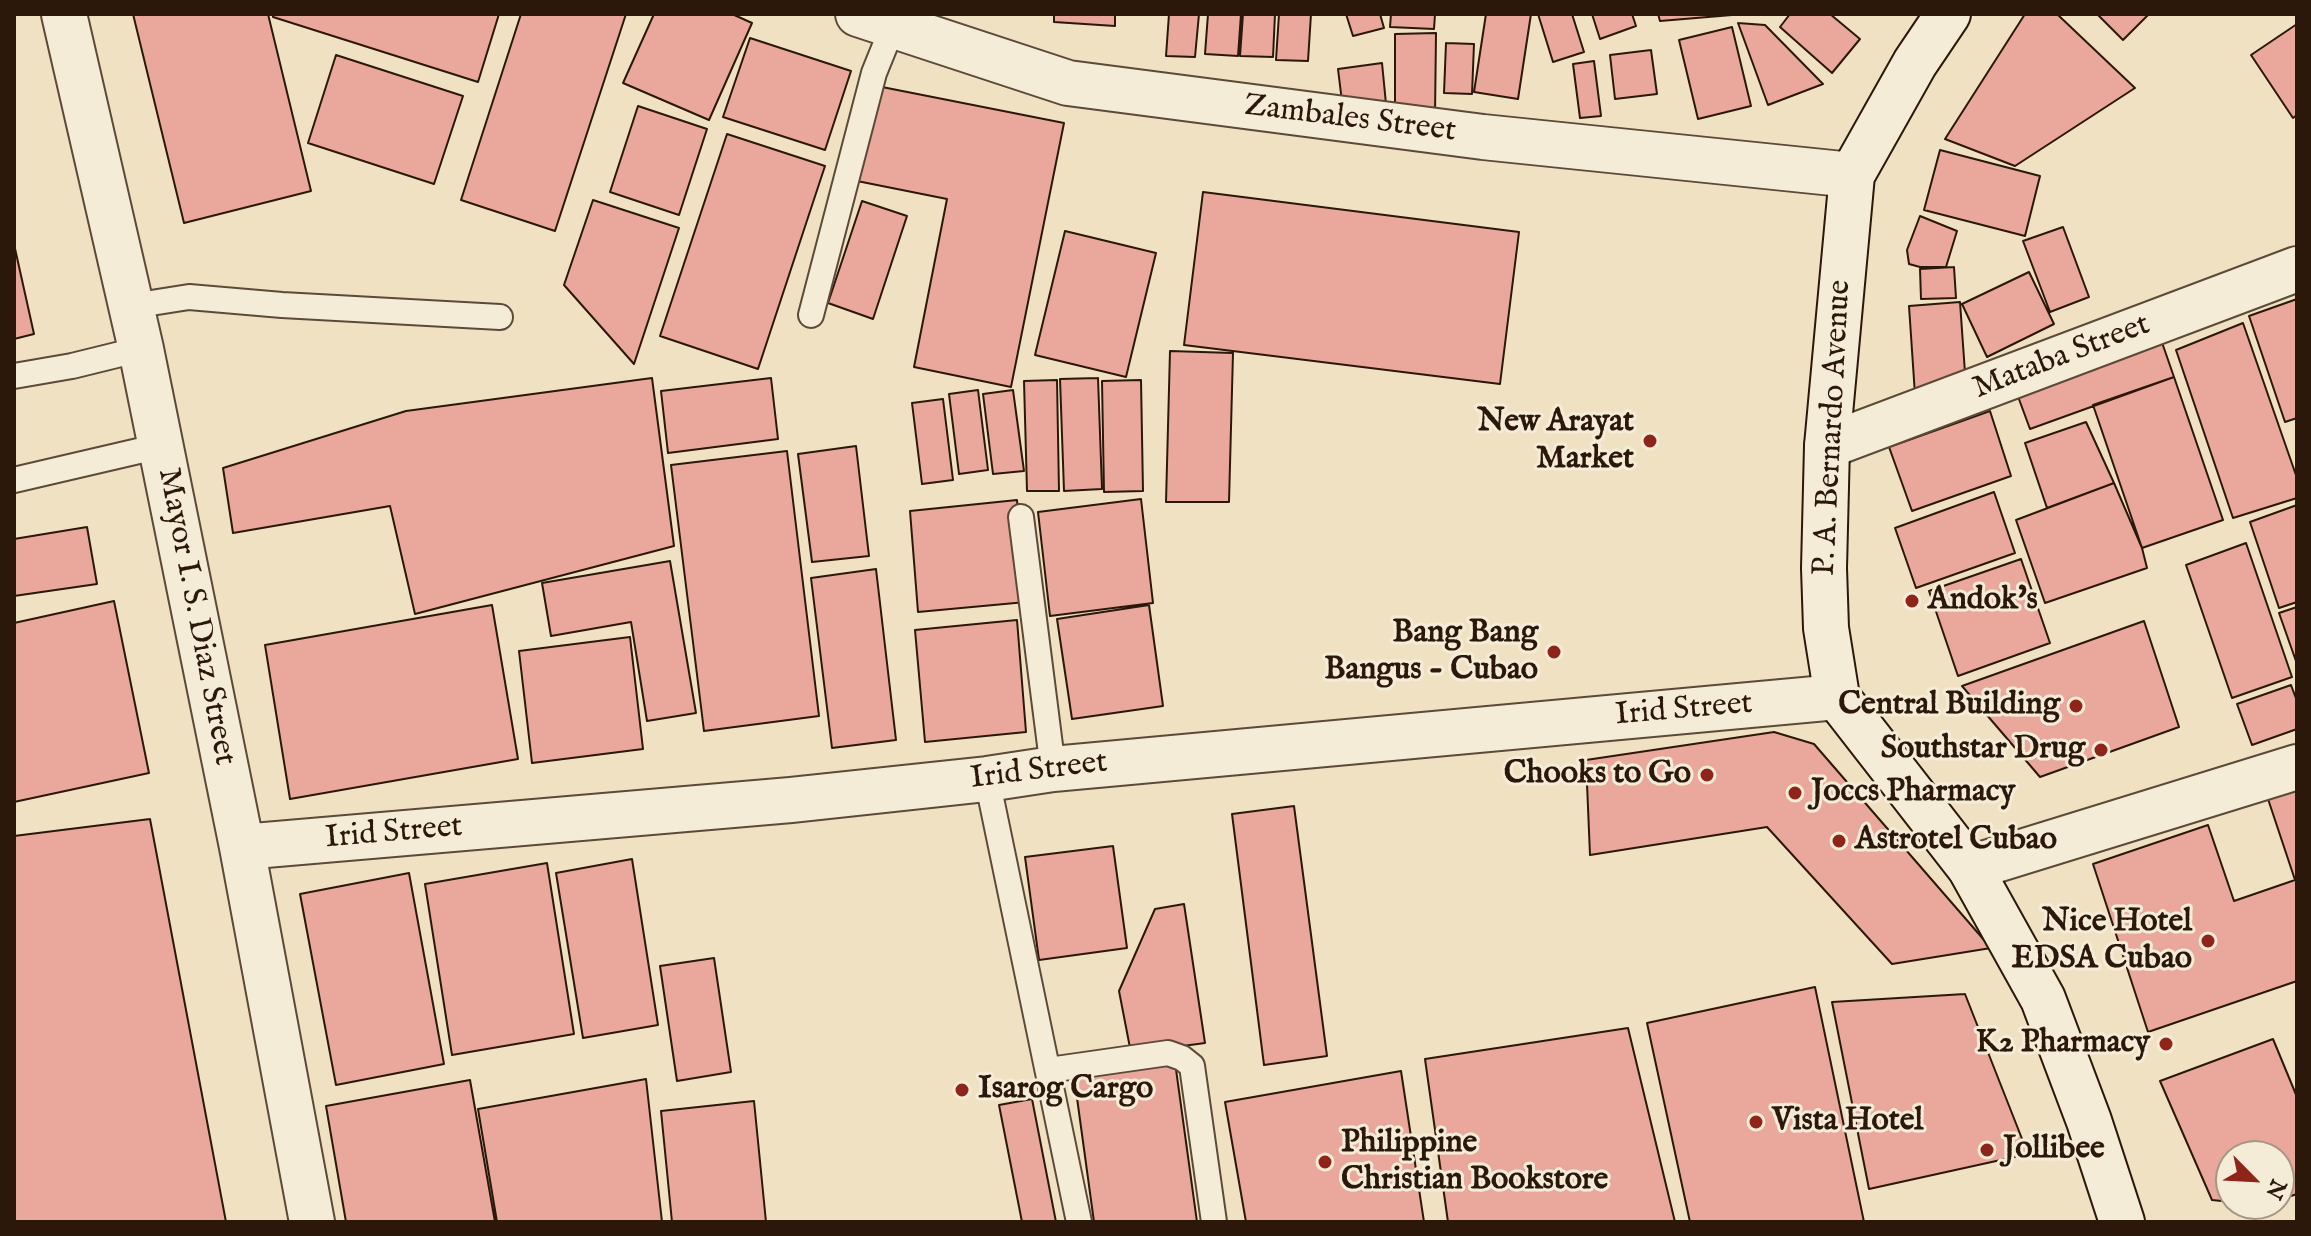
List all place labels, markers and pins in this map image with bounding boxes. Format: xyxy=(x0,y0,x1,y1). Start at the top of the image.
place label: New Arayat Market xyxy=(1477,404,1634,479)
marker: New Arayat Market xyxy=(1641,432,1659,450)
place label: Andok's xyxy=(1928,582,2038,620)
marker: Andok's xyxy=(1903,592,1921,610)
place label: Bang Bang Bangus - Cubao xyxy=(1324,615,1538,690)
marker: Bang Bang Bangus - Cubao xyxy=(1545,643,1563,661)
place label: Central Building xyxy=(1838,687,2060,725)
marker: Central Building xyxy=(2067,697,2085,715)
place label: Southstar Drug xyxy=(1881,731,2085,769)
marker: Southstar Drug xyxy=(2092,741,2110,759)
place label: Chooks to Go xyxy=(1504,756,1691,794)
marker: Chooks to Go xyxy=(1698,766,1716,784)
place label: Joccs Pharmacy xyxy=(1811,774,2015,812)
marker: Joccs Pharmacy xyxy=(1786,784,1804,802)
place label: Astrotel Cubao xyxy=(1855,822,2057,860)
marker: Astrotel Cubao xyxy=(1830,832,1848,850)
place label: Nice Hotel EDSA Cubao xyxy=(2011,904,2192,979)
marker: Nice Hotel EDSA Cubao xyxy=(2199,932,2217,950)
place label: K2 Pharmacy xyxy=(1976,1025,2150,1063)
marker: K2 Pharmacy xyxy=(2157,1035,2175,1053)
place label: Isarog Cargo xyxy=(978,1071,1153,1109)
marker: Isarog Cargo xyxy=(953,1081,971,1099)
place label: Vista Hotel xyxy=(1772,1103,1923,1141)
marker: Vista Hotel xyxy=(1747,1113,1765,1131)
place label: Philippine Christian Bookstore xyxy=(1341,1125,1608,1200)
place label: Jollibee xyxy=(2003,1131,2105,1169)
marker: Jollibee xyxy=(1978,1141,1996,1159)
marker: Philippine Christian Bookstore xyxy=(1316,1153,1334,1171)

